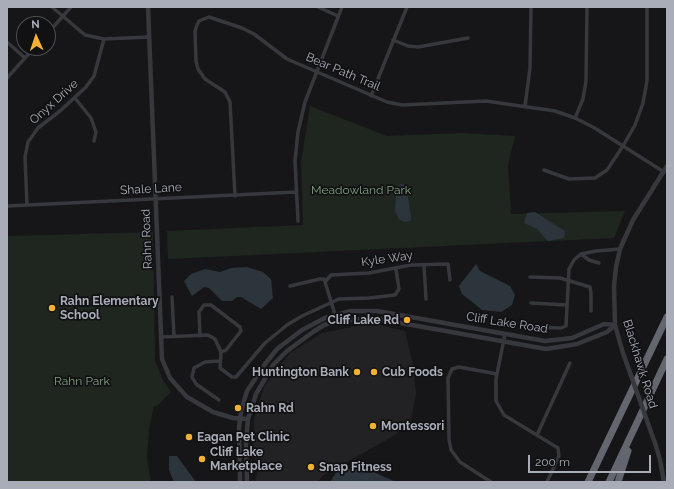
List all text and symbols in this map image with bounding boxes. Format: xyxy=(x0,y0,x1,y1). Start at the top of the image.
north arrow xyxy=(16,16,56,56)
text: N xyxy=(31,18,40,31)
street label: Bear Path Trail xyxy=(304,50,382,94)
street label: Onyx Drive xyxy=(27,77,81,127)
street label: Shale Lane xyxy=(120,180,182,198)
park label: Meadowland Park xyxy=(311,183,411,197)
street label: Rahn Road xyxy=(139,209,155,269)
street label: Kyle Way xyxy=(360,248,414,270)
place label: Rahn Elementary School xyxy=(60,294,159,322)
marker: Rahn Elementary School xyxy=(47,303,57,313)
street label: Cliff Lake Road xyxy=(465,309,549,337)
place label: Cliff Lake Rd xyxy=(327,313,399,327)
marker: Cliff Lake Rd xyxy=(402,315,412,325)
street label: Blackhawk Road xyxy=(620,318,660,410)
place label: Huntington Bank xyxy=(252,365,349,379)
place label: Cub Foods xyxy=(382,365,443,379)
marker: Huntington Bank xyxy=(352,367,362,377)
marker: Cub Foods xyxy=(369,367,379,377)
park label: Rahn Park xyxy=(54,374,110,388)
place label: Rahn Rd xyxy=(246,401,294,415)
marker: Rahn Rd xyxy=(233,403,243,413)
place label: Montessori xyxy=(381,419,444,433)
marker: Montessori xyxy=(368,421,378,431)
place label: Eagan Pet Clinic xyxy=(197,430,290,444)
marker: Eagan Pet Clinic xyxy=(184,432,194,442)
place label: Cliff Lake Marketplace xyxy=(210,445,282,473)
scale bar xyxy=(530,447,653,473)
marker: Cliff Lake Marketplace xyxy=(197,454,207,464)
text: 200 m xyxy=(535,455,570,469)
place label: Snap Fitness xyxy=(319,460,392,474)
marker: Snap Fitness xyxy=(306,462,316,472)

